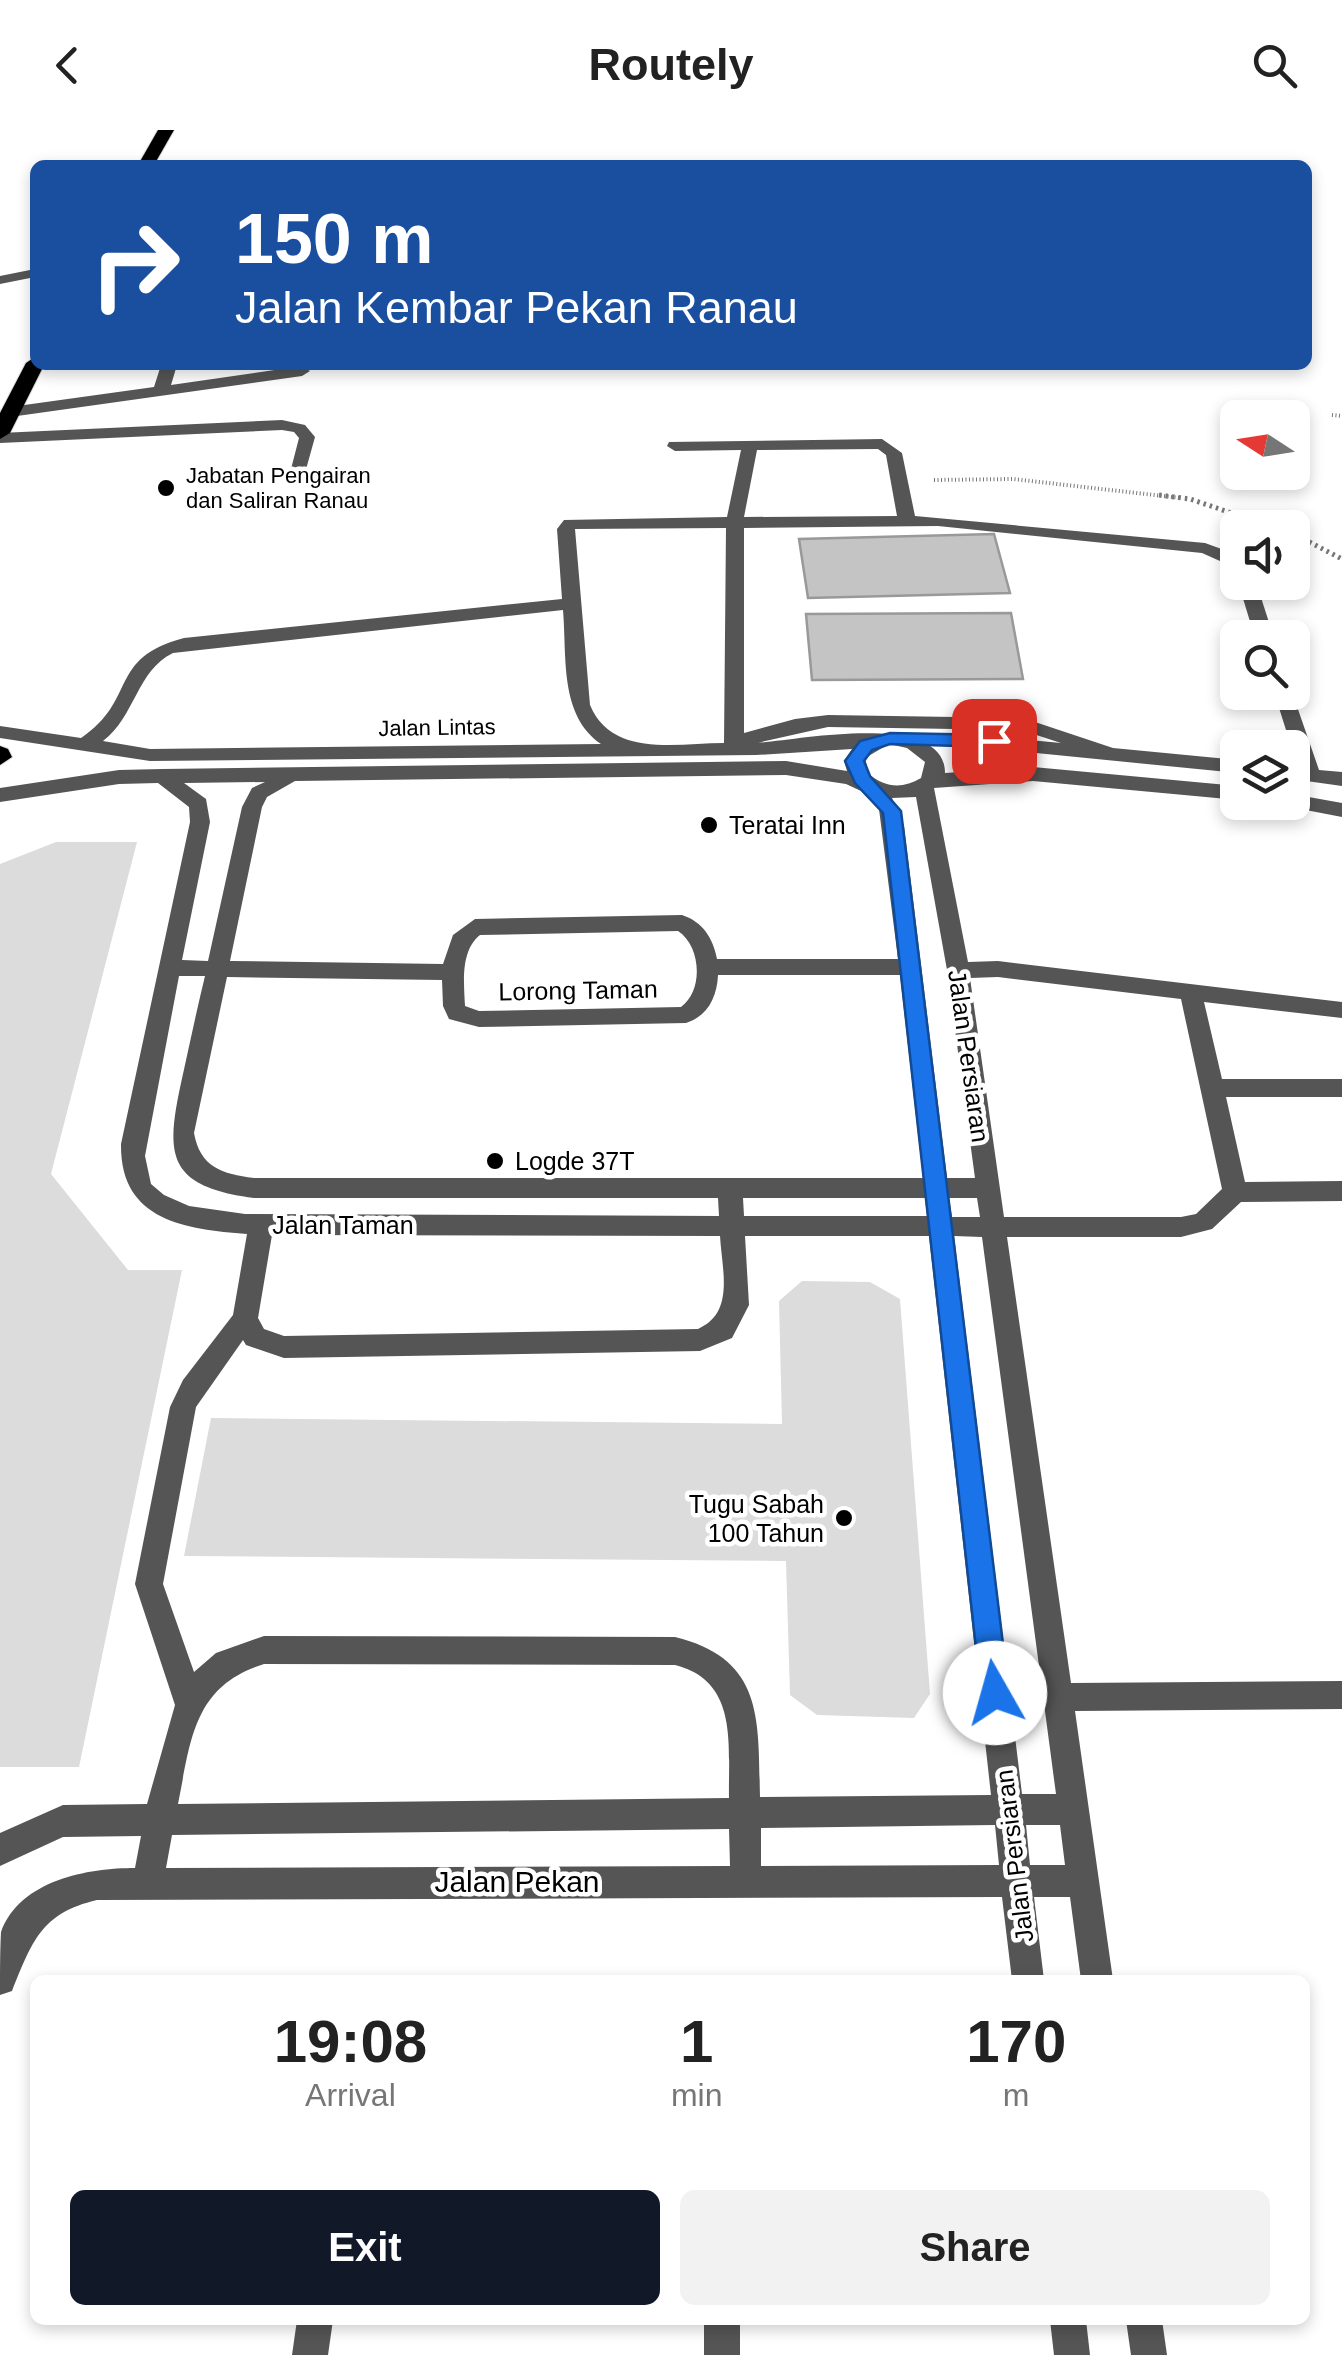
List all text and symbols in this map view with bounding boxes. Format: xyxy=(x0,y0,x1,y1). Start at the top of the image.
icon: back xyxy=(40,38,95,93)
icon: search xyxy=(1247,38,1302,93)
text: Routely xyxy=(588,39,754,90)
icon: right xyxy=(70,200,200,330)
text: 150 m xyxy=(235,200,433,278)
text: Jalan Kembar Pekan Ranau xyxy=(235,282,798,333)
north arrow xyxy=(1220,400,1310,490)
map controls xyxy=(1220,400,1310,820)
place label: Jabatan Pengairan dan Saliran Ranau xyxy=(186,463,371,513)
marker: Jabatan Pengairan dan Saliran Ranau xyxy=(155,477,177,499)
button: sound xyxy=(1220,510,1310,600)
button: search xyxy=(1220,620,1310,710)
pin xyxy=(952,699,1037,784)
street label: Jalan Lintas xyxy=(378,714,496,741)
icon: arrive xyxy=(967,714,1022,769)
button: layers xyxy=(1220,730,1310,820)
place label: Teratai Inn xyxy=(729,811,846,839)
marker: Teratai Inn xyxy=(698,814,720,836)
street label: Jalan Persiaran xyxy=(943,968,995,1144)
street label: Lorong Taman xyxy=(498,975,658,1005)
place label: Logde 37T xyxy=(515,1147,635,1175)
marker: Logde 37T xyxy=(484,1150,506,1172)
street label: Jalan Taman xyxy=(272,1211,414,1239)
place label: Tugu Sabah 100 Tahun xyxy=(689,1490,824,1547)
marker: Tugu Sabah 100 Tahun xyxy=(833,1507,855,1529)
position arrow xyxy=(943,1641,1047,1745)
street label: Jalan Persiaran xyxy=(990,1768,1038,1944)
street label: Jalan Pekan xyxy=(434,1865,600,1898)
text: 19:08 xyxy=(274,2008,427,2075)
text: 1 xyxy=(680,2008,713,2075)
text: 170 xyxy=(966,2008,1066,2075)
text: Arrival xyxy=(305,2077,396,2113)
text: min xyxy=(671,2077,722,2113)
text: m xyxy=(1003,2077,1030,2113)
button: Exit xyxy=(70,2190,660,2305)
button: Share xyxy=(680,2190,1270,2305)

